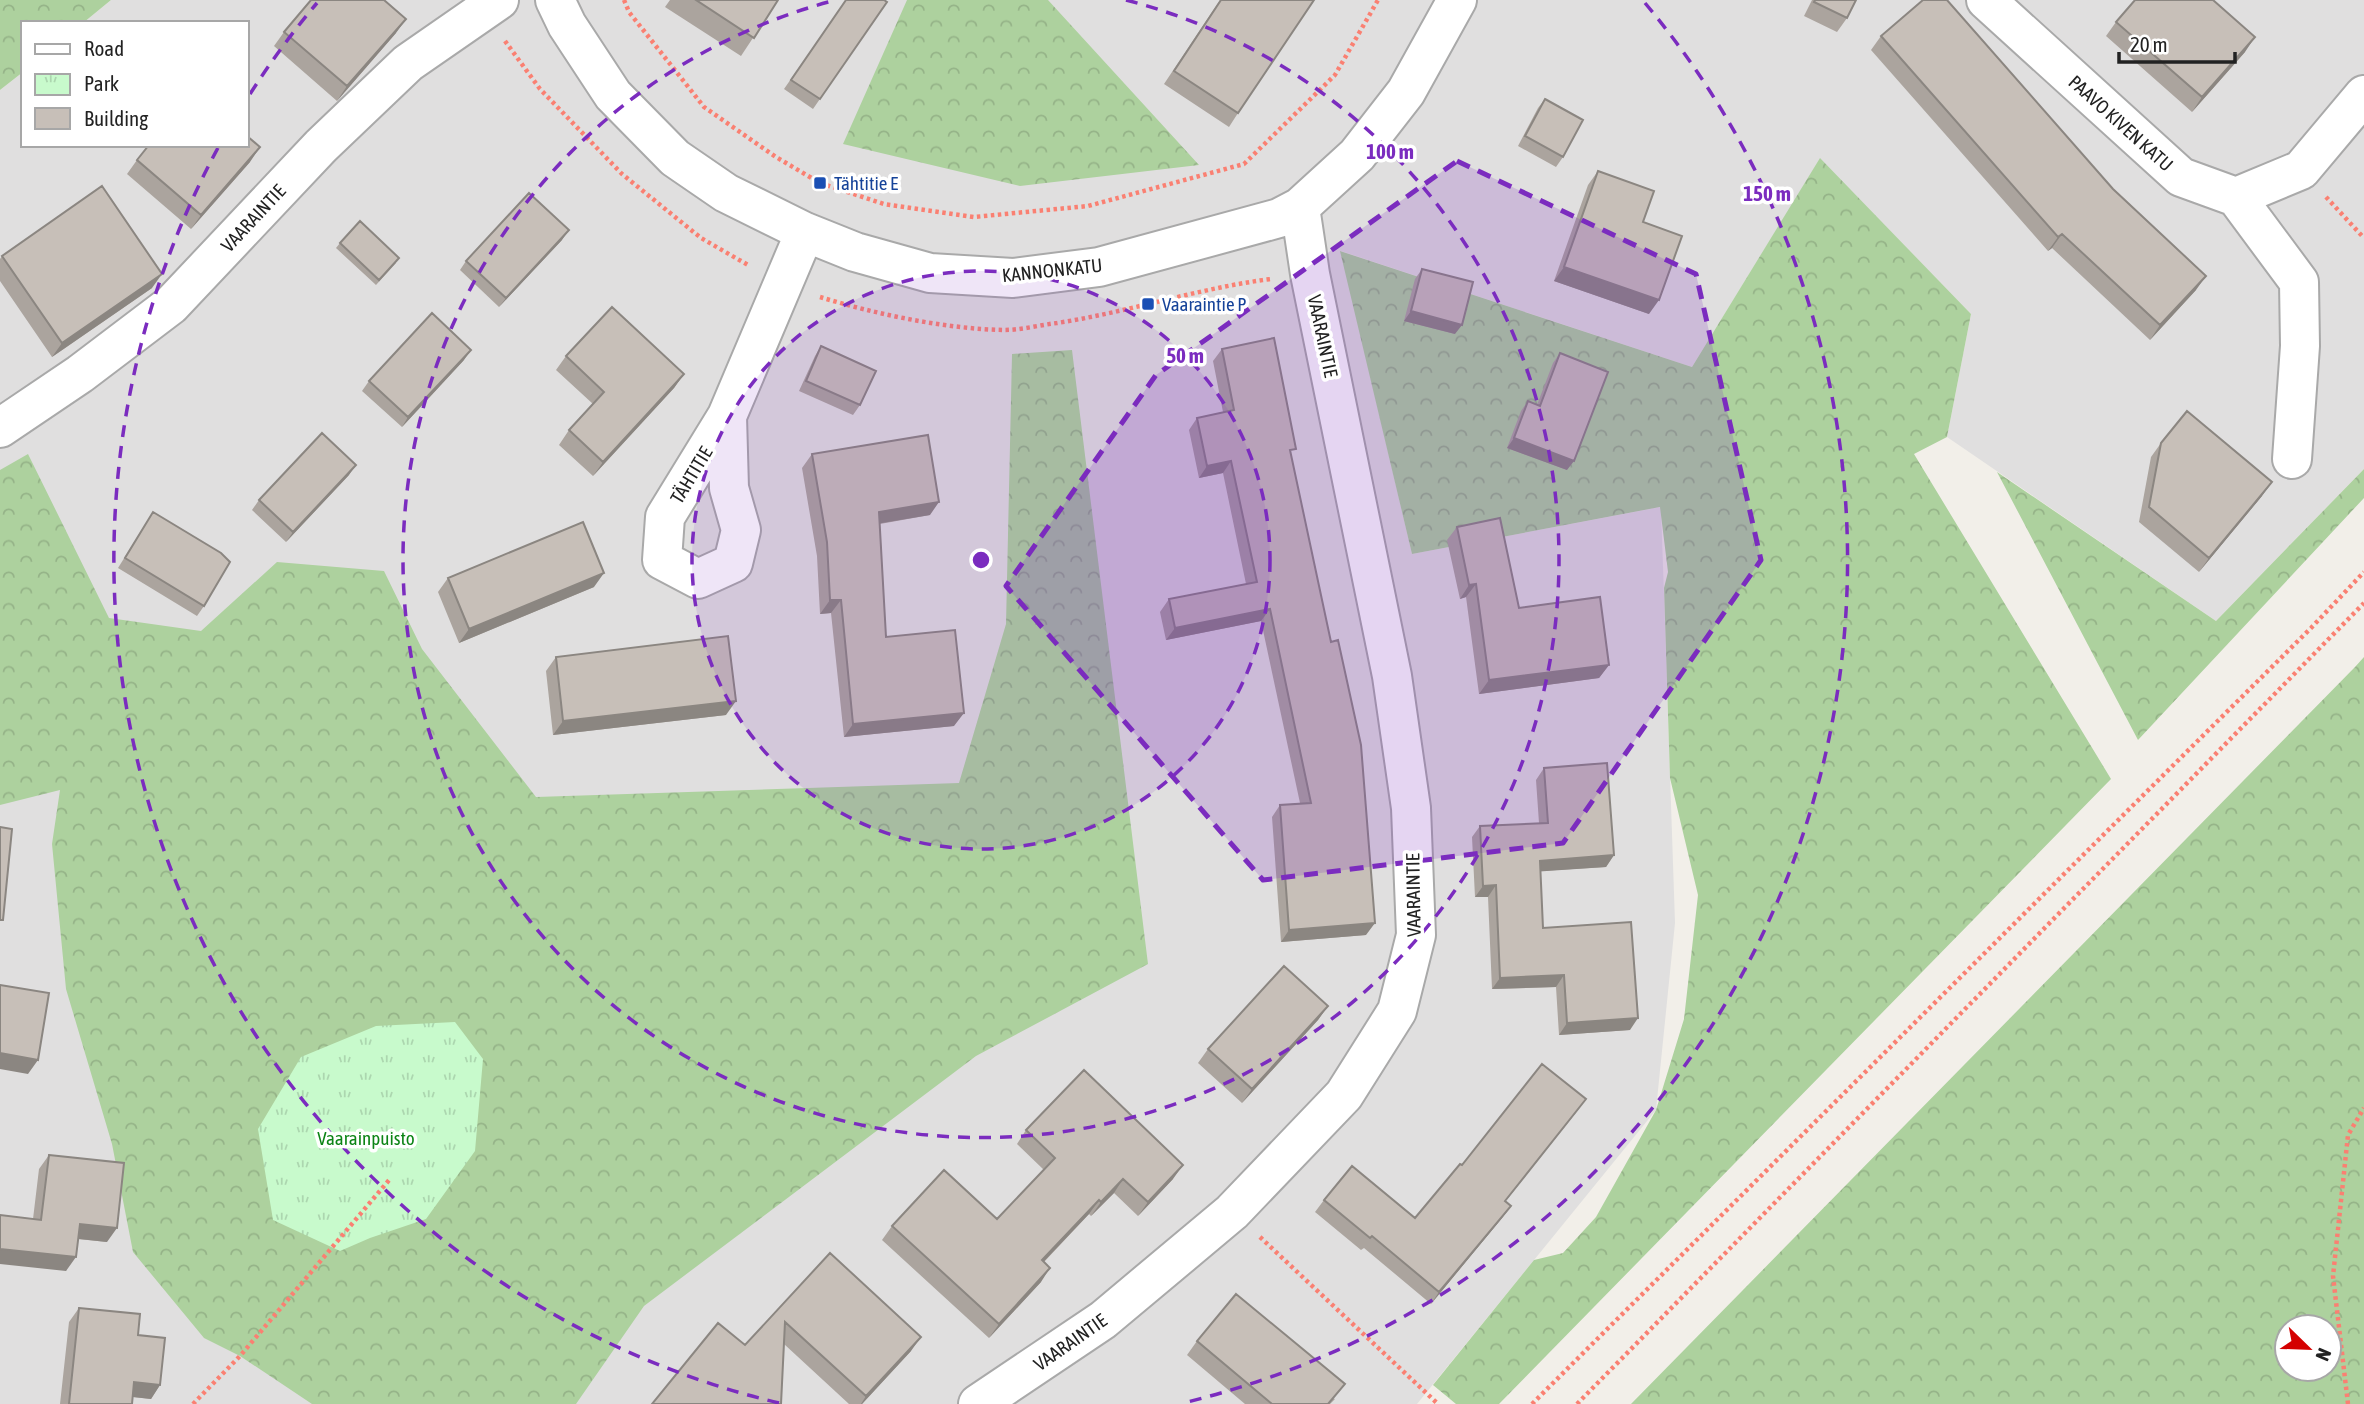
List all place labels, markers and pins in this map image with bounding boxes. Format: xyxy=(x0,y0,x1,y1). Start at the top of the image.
place label: Tähtitie E xyxy=(834,172,898,194)
marker: Tähtitie E xyxy=(812,175,828,191)
place label: Vaaraintie P xyxy=(1162,293,1246,315)
marker: Vaaraintie P xyxy=(1140,296,1156,312)
centre of rings xyxy=(969,548,993,572)

